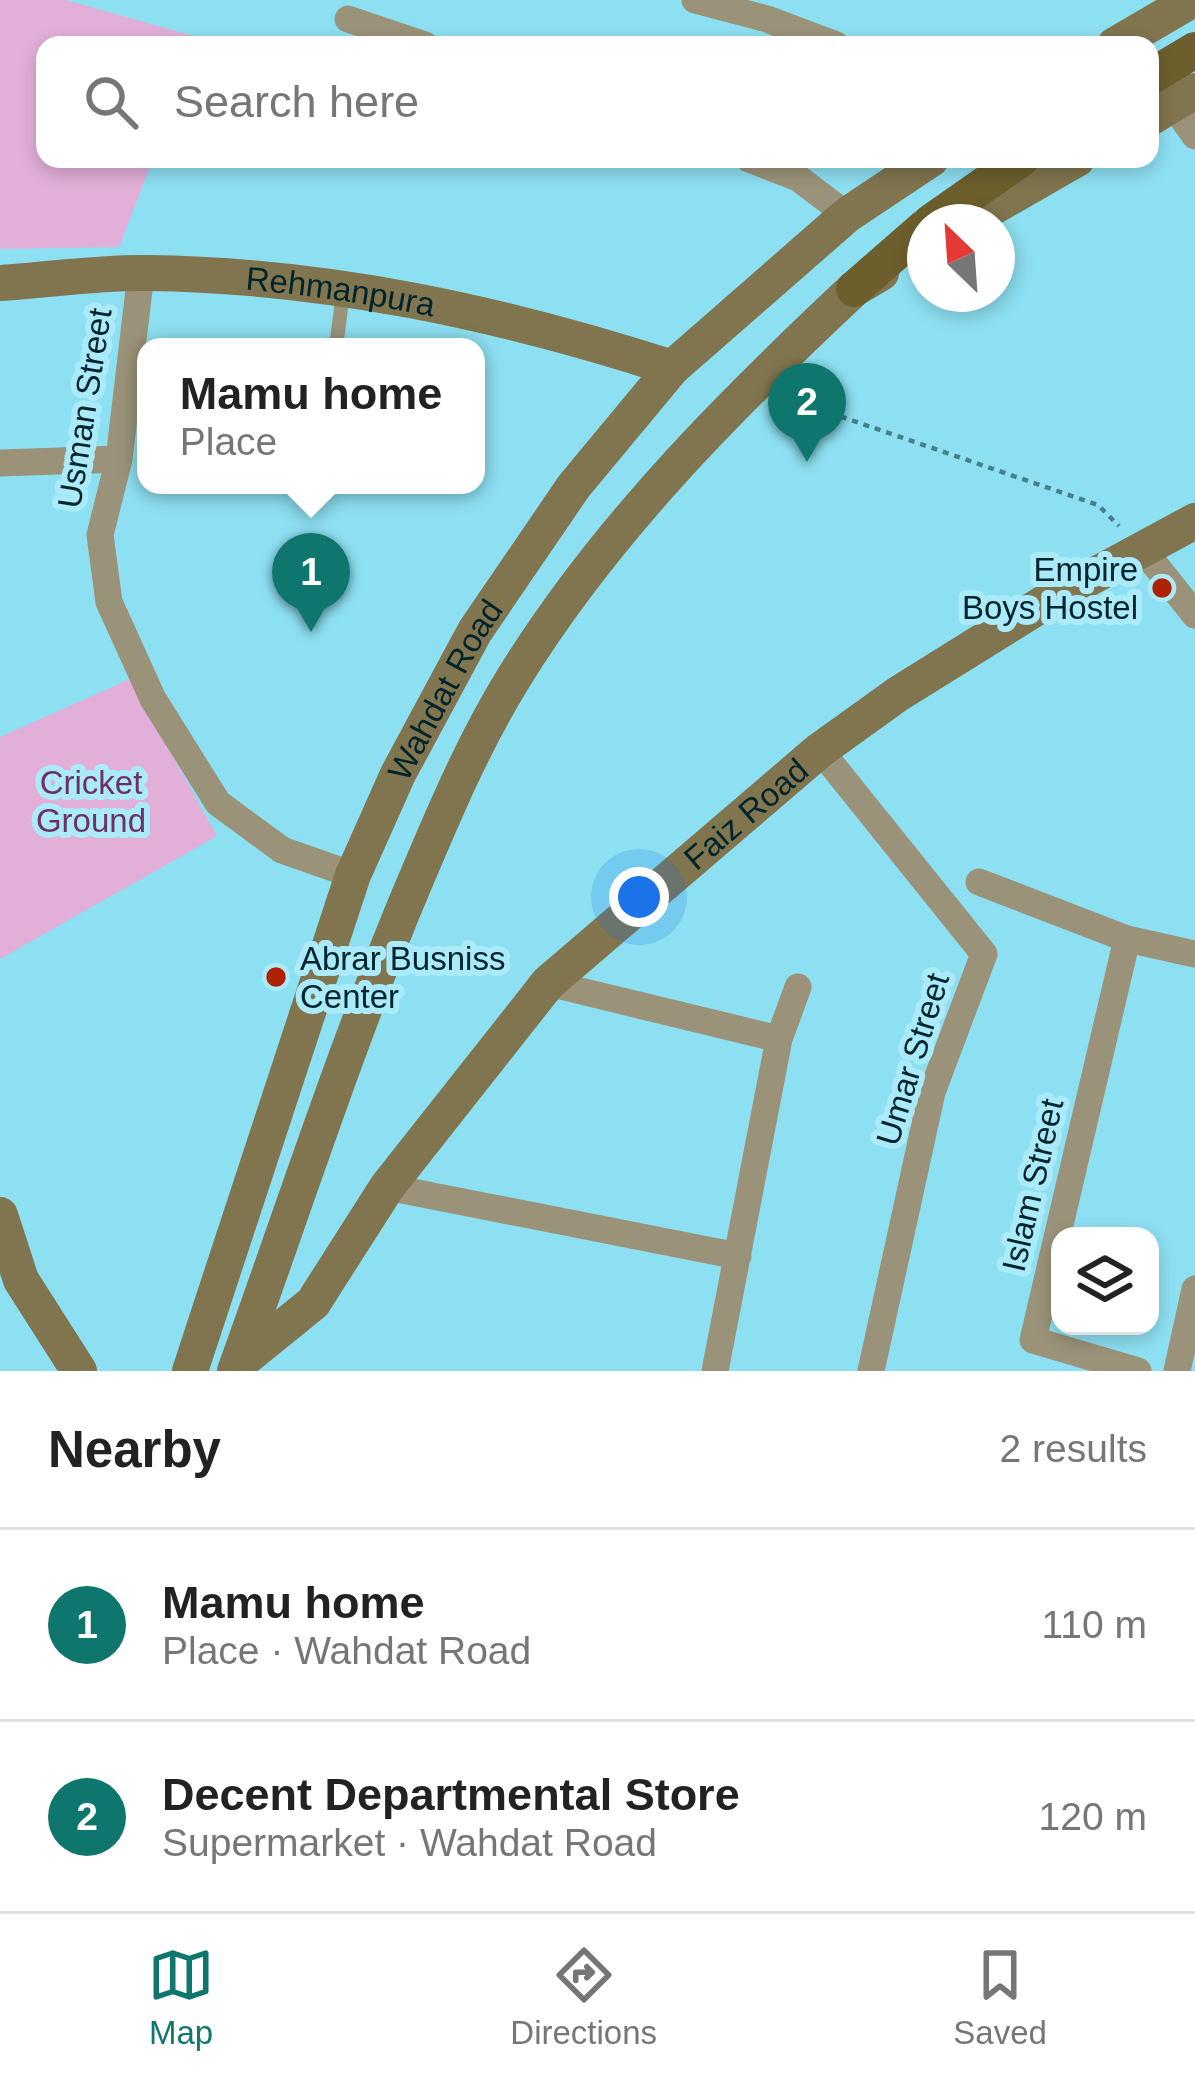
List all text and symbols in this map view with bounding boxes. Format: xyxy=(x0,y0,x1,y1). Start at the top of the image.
search box xyxy=(36,36,1159,168)
icon: search xyxy=(78,69,144,135)
text: Search here xyxy=(174,76,419,127)
north arrow xyxy=(907,204,1015,312)
street label: Rehmanpura xyxy=(244,260,439,324)
street label: Usman Street xyxy=(50,306,119,511)
popup xyxy=(137,338,485,494)
pin: 2 xyxy=(768,363,846,462)
text: Mamu home xyxy=(180,368,442,419)
text: Place xyxy=(180,420,277,463)
pin: 1 xyxy=(272,533,350,632)
place label: Empire Boys Hostel xyxy=(962,551,1138,626)
marker: Empire Boys Hostel xyxy=(1149,575,1175,601)
street label: Wahdat Road xyxy=(380,593,510,787)
street label: Faiz Road xyxy=(677,751,815,877)
park label: Cricket Ground xyxy=(36,764,146,839)
your location xyxy=(609,867,669,927)
place label: Abrar Busniss Center xyxy=(300,940,505,1015)
marker: Abrar Busniss Center xyxy=(263,964,289,990)
street label: Umar Street xyxy=(869,969,956,1150)
street label: Islam Street xyxy=(995,1095,1070,1275)
map controls xyxy=(1051,1227,1159,1335)
button: layers xyxy=(1051,1227,1159,1335)
text: Nearby xyxy=(48,1421,221,1478)
text: 2 results xyxy=(1000,1427,1147,1470)
text: Mamu home xyxy=(162,1577,425,1628)
text: 1 xyxy=(76,1603,98,1646)
text: 110 m xyxy=(1042,1603,1147,1646)
text: Place · Wahdat Road xyxy=(162,1629,531,1672)
text: Decent Departmental Store xyxy=(162,1769,740,1820)
text: 2 xyxy=(76,1795,98,1838)
text: 120 m xyxy=(1039,1795,1147,1838)
text: Supermarket · Wahdat Road xyxy=(162,1821,657,1864)
tab: Map xyxy=(148,1942,214,2052)
tab: Directions xyxy=(510,1942,657,2052)
tab: Saved xyxy=(953,1942,1047,2052)

